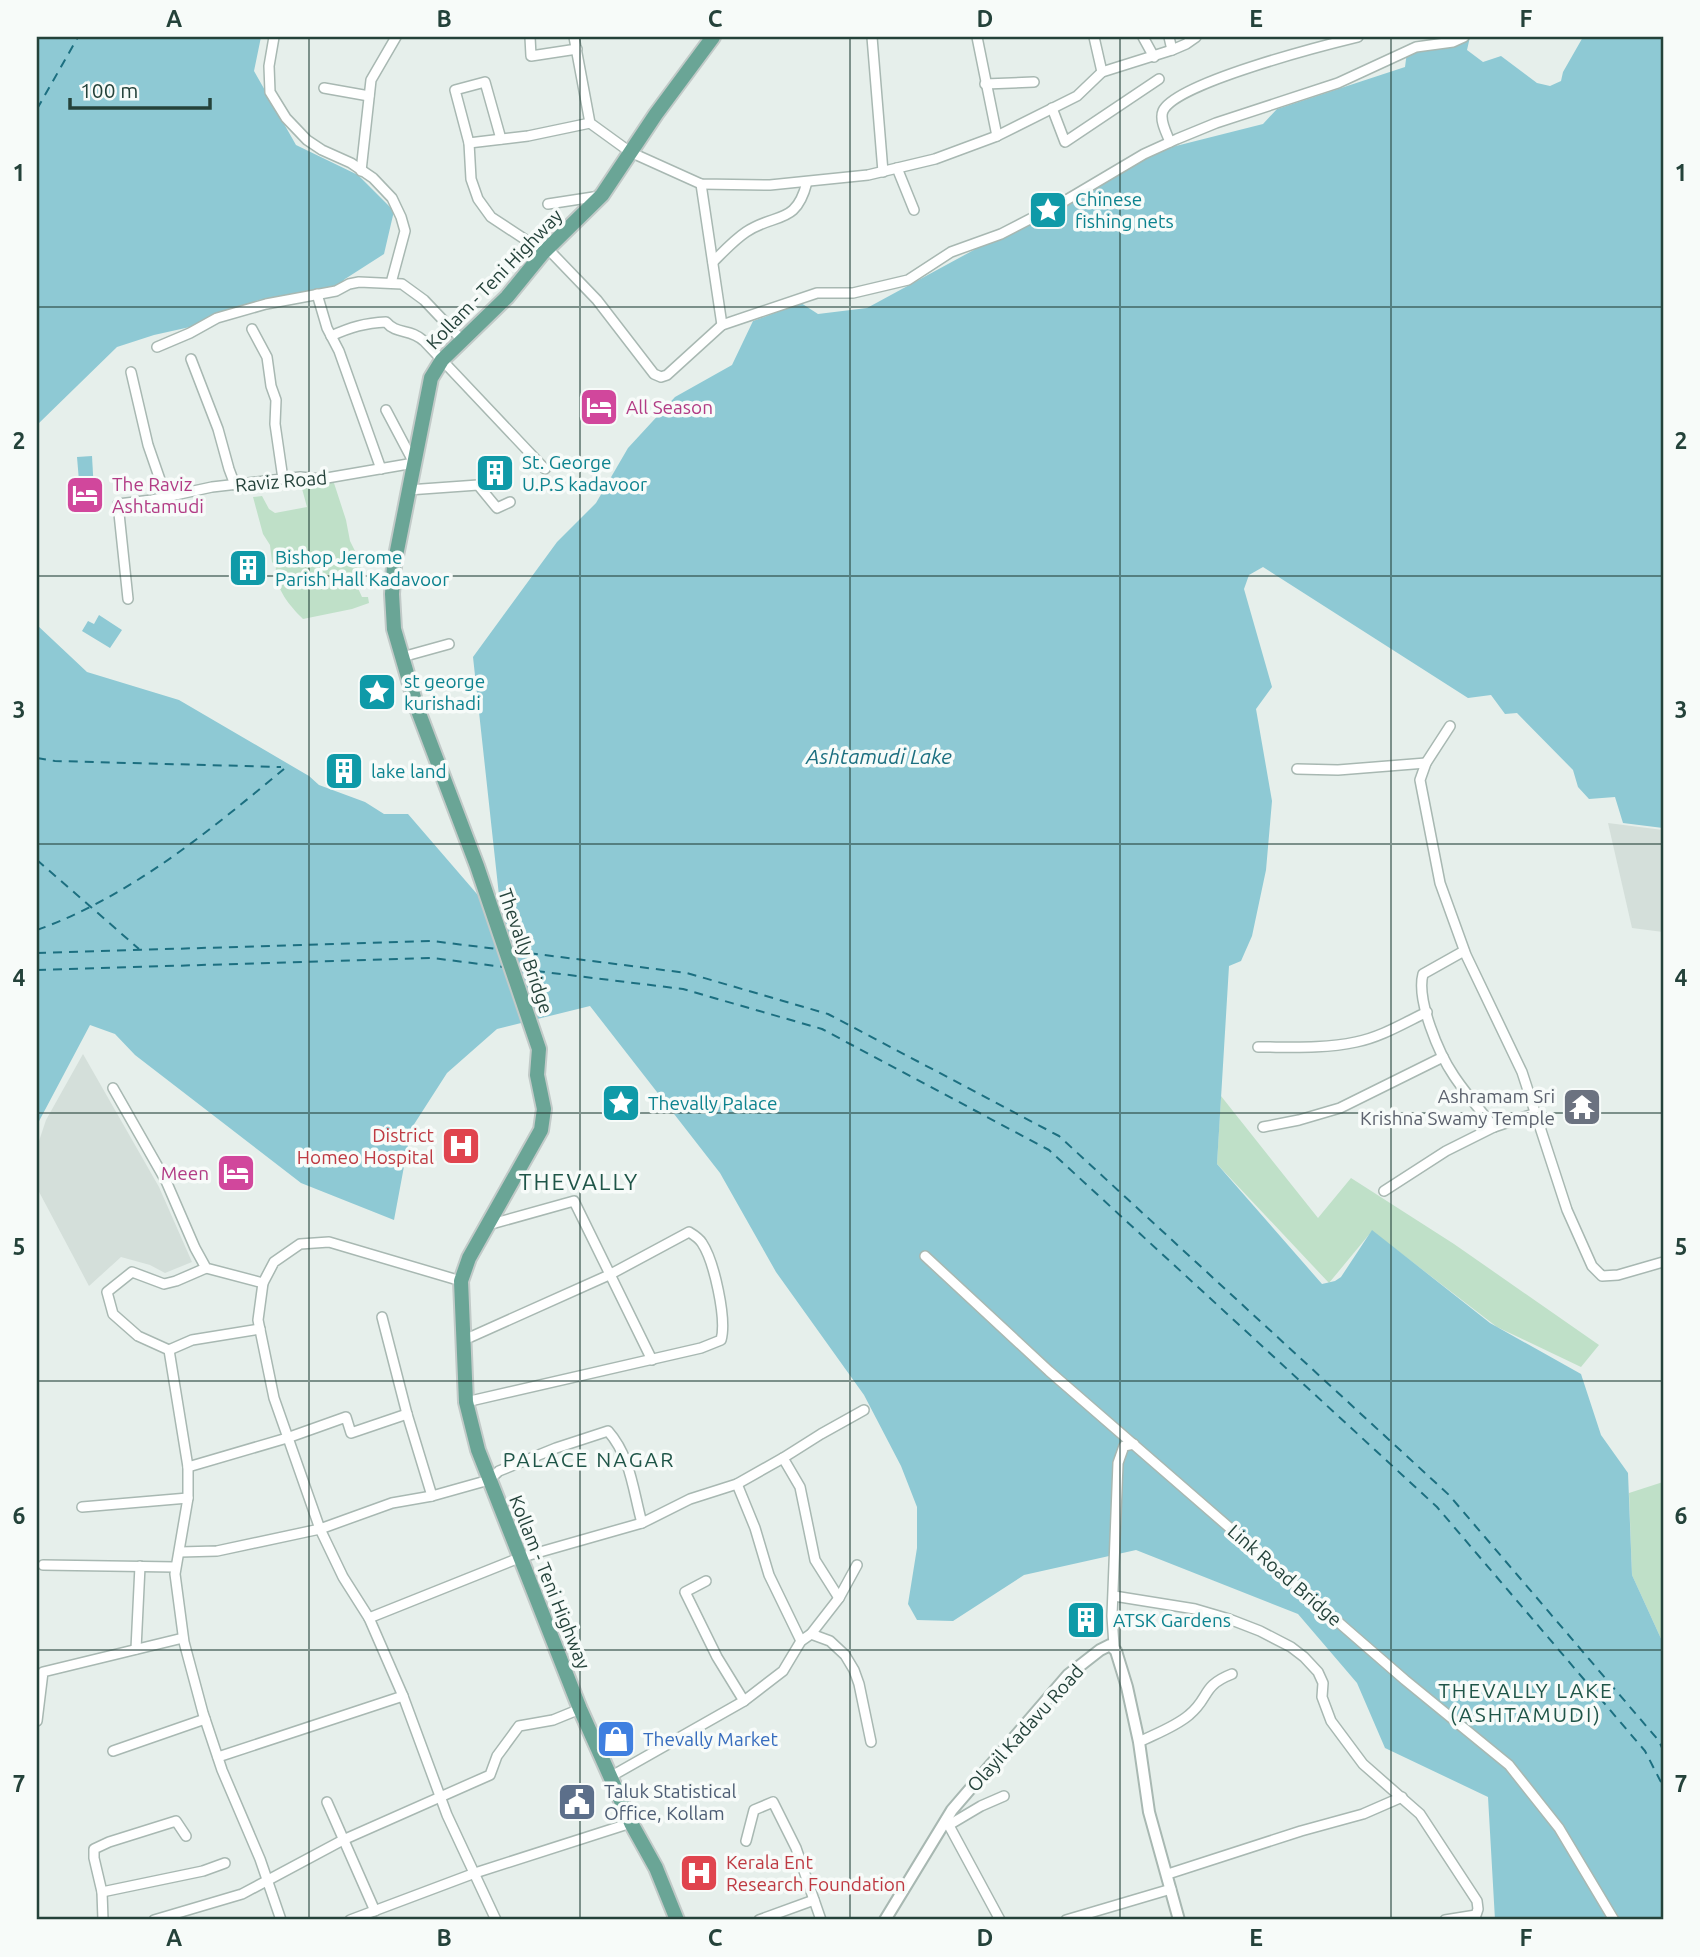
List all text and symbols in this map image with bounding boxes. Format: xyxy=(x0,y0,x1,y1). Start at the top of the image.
text: A xyxy=(166,6,182,31)
text: B xyxy=(436,6,452,31)
text: C xyxy=(708,6,723,31)
text: D xyxy=(977,6,993,31)
text: E xyxy=(1249,6,1263,31)
text: F xyxy=(1520,6,1533,31)
scale bar xyxy=(70,66,210,110)
text: 100 m xyxy=(80,78,138,102)
text: 1 xyxy=(13,160,25,185)
text: 1 xyxy=(1675,160,1687,185)
place label: Chinese fishing nets xyxy=(1075,188,1174,232)
place icon: Chinese fishing nets xyxy=(1027,189,1069,231)
street label: Kollam - Teni Highway xyxy=(421,204,567,354)
hotel icon: All Season xyxy=(578,386,620,428)
place label: All Season xyxy=(626,396,713,418)
text: 2 xyxy=(13,428,25,453)
text: 2 xyxy=(1675,428,1687,453)
place label: St. George U.P.S kadavoor xyxy=(522,451,647,495)
building icon: St. George U.P.S kadavoor xyxy=(474,452,516,494)
street label: Raviz Road xyxy=(234,466,328,496)
place label: The Raviz Ashtamudi xyxy=(112,473,204,517)
hotel icon: The Raviz Ashtamudi xyxy=(64,474,106,516)
place label: Bishop Jerome Parish Hall Kadavoor xyxy=(275,546,449,590)
building icon: Bishop Jerome Parish Hall Kadavoor xyxy=(227,547,269,589)
place label: st george kurishadi xyxy=(404,670,485,714)
place icon: st george kurishadi xyxy=(356,671,398,713)
text: 3 xyxy=(13,697,25,722)
text: 3 xyxy=(1675,697,1687,722)
water label: Ashtamudi Lake xyxy=(805,744,952,768)
building icon: lake land xyxy=(323,750,365,792)
place label: lake land xyxy=(371,760,447,782)
street label: Thevally Bridge xyxy=(494,886,558,1016)
text: 4 xyxy=(13,965,26,990)
text: 4 xyxy=(1675,965,1688,990)
place icon: Thevally Palace xyxy=(600,1082,642,1124)
place label: Ashramam Sri Krishna Swamy Temple xyxy=(1360,1085,1555,1129)
temple icon: Ashramam Sri Krishna Swamy Temple xyxy=(1561,1086,1603,1128)
place label: Thevally Palace xyxy=(648,1092,777,1114)
place label: District Homeo Hospital xyxy=(297,1124,435,1168)
hospital icon: District Homeo Hospital xyxy=(440,1125,482,1167)
hotel icon: Meen xyxy=(215,1152,257,1194)
place label: Meen xyxy=(161,1162,209,1184)
district label: THEVALLY xyxy=(519,1169,639,1194)
text: 5 xyxy=(13,1234,25,1259)
text: 5 xyxy=(1675,1234,1687,1259)
district label: PALACE NAGAR xyxy=(503,1447,675,1471)
street label: Kollam - Teni Highway xyxy=(505,1492,595,1672)
text: 6 xyxy=(13,1503,26,1528)
text: 6 xyxy=(1675,1503,1688,1528)
street label: Link Road Bridge xyxy=(1224,1520,1346,1630)
building icon: ATSK Gardens xyxy=(1065,1599,1107,1641)
place label: ATSK Gardens xyxy=(1113,1609,1231,1631)
street label: Olayil Kadavu Road xyxy=(962,1660,1088,1796)
district label: THEVALLY LAKE (ASHTAMUDI) xyxy=(1438,1678,1614,1726)
shop icon: Thevally Market xyxy=(595,1718,637,1760)
place label: Thevally Market xyxy=(643,1728,779,1750)
text: 7 xyxy=(13,1771,25,1796)
text: 7 xyxy=(1675,1771,1687,1796)
place label: Taluk Statistical Office, Kollam xyxy=(604,1780,736,1824)
public building icon: Taluk Statistical Office, Kollam xyxy=(556,1781,598,1823)
place label: Kerala Ent Research Foundation xyxy=(726,1851,906,1895)
hospital icon: Kerala Ent Research Foundation xyxy=(678,1852,720,1894)
text: A xyxy=(166,1925,182,1950)
text: B xyxy=(436,1925,452,1950)
text: C xyxy=(708,1925,723,1950)
text: D xyxy=(977,1925,993,1950)
text: E xyxy=(1249,1925,1263,1950)
text: F xyxy=(1520,1925,1533,1950)

